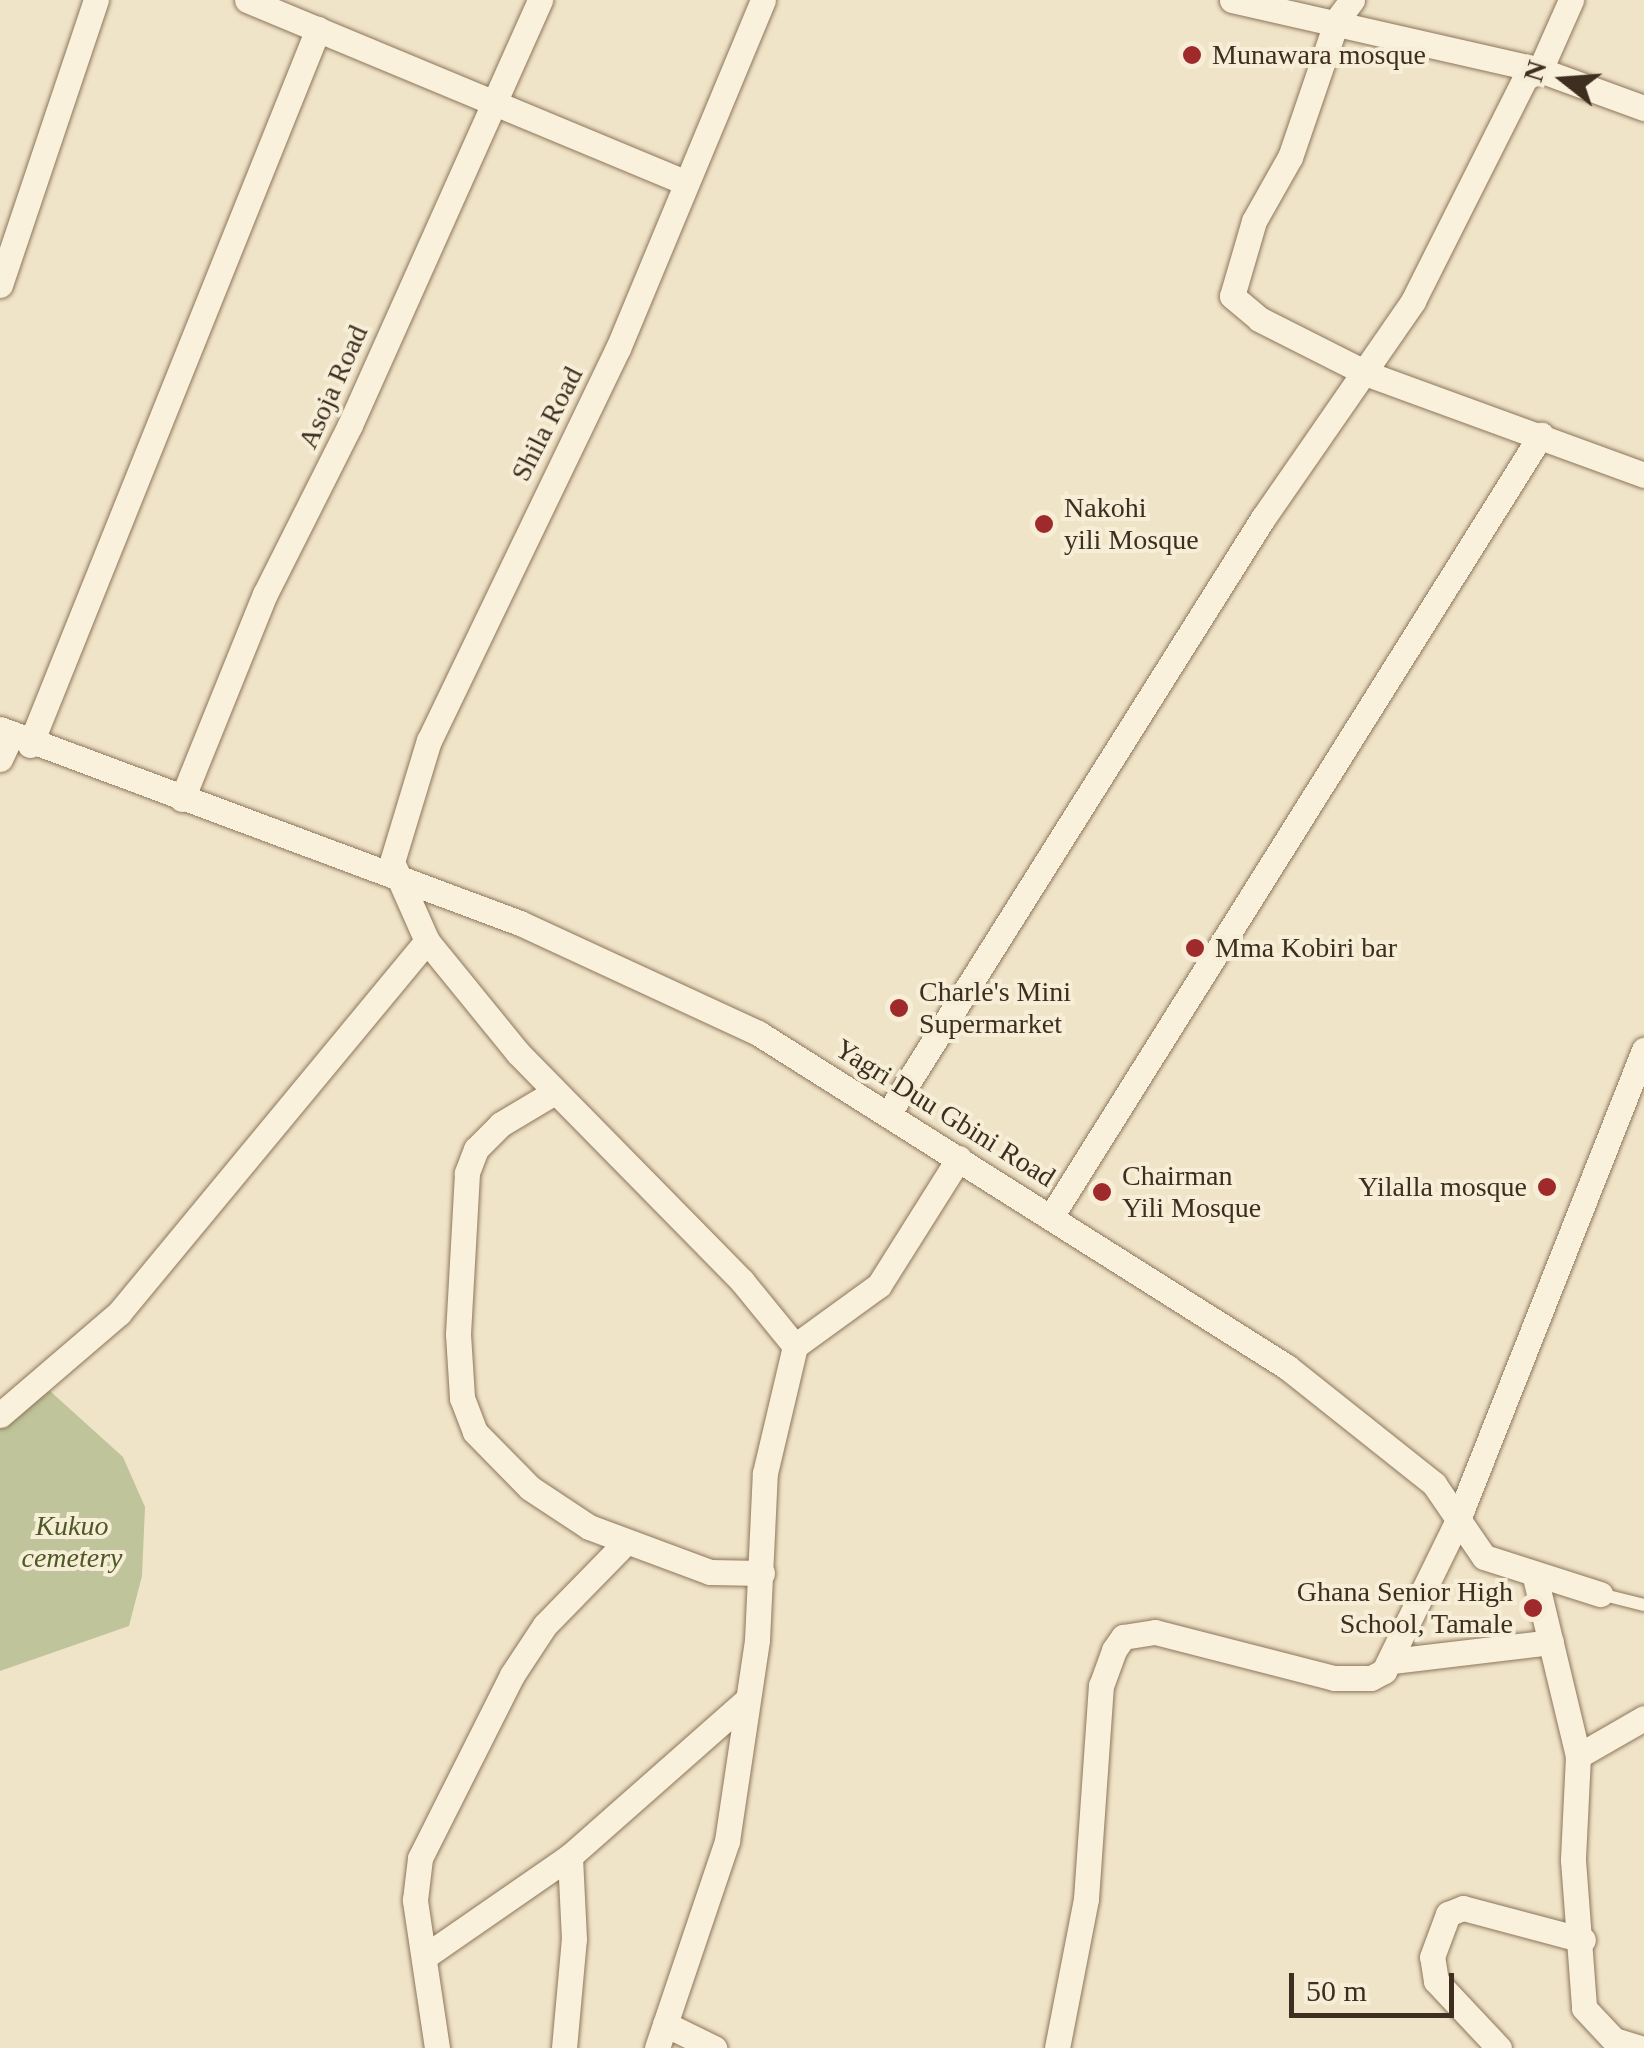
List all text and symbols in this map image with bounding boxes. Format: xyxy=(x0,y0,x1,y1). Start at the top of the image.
north arrow xyxy=(1514,30,1614,130)
place label: Munawara mosque xyxy=(1212,38,1426,72)
marker: Munawara mosque xyxy=(1181,44,1203,66)
text: N xyxy=(1517,57,1553,85)
street label: Asoja Road xyxy=(291,320,375,454)
street label: Shila Road xyxy=(504,361,590,487)
place label: Nakohi yili Mosque xyxy=(1064,491,1199,557)
marker: Nakohi yili Mosque xyxy=(1033,513,1055,535)
place label: Mma Kobiri bar xyxy=(1215,931,1397,965)
marker: Mma Kobiri bar xyxy=(1184,937,1206,959)
place label: Charle's Mini Supermarket xyxy=(919,975,1071,1041)
marker: Charle's Mini Supermarket xyxy=(888,997,910,1019)
street label: Yagri Duu Gbini Road xyxy=(829,1032,1061,1194)
place label: Chairman Yili Mosque xyxy=(1122,1159,1261,1225)
place label: Yilalla mosque xyxy=(1358,1170,1527,1204)
marker: Yilalla mosque xyxy=(1536,1176,1558,1198)
marker: Chairman Yili Mosque xyxy=(1091,1181,1113,1203)
park label: Kukuo cemetery xyxy=(21,1509,123,1575)
place label: Ghana Senior High School, Tamale xyxy=(1297,1575,1513,1641)
marker: Ghana Senior High School, Tamale xyxy=(1522,1597,1544,1619)
scale bar xyxy=(1294,1953,1459,2015)
text: 50 m xyxy=(1306,1974,1367,2007)

